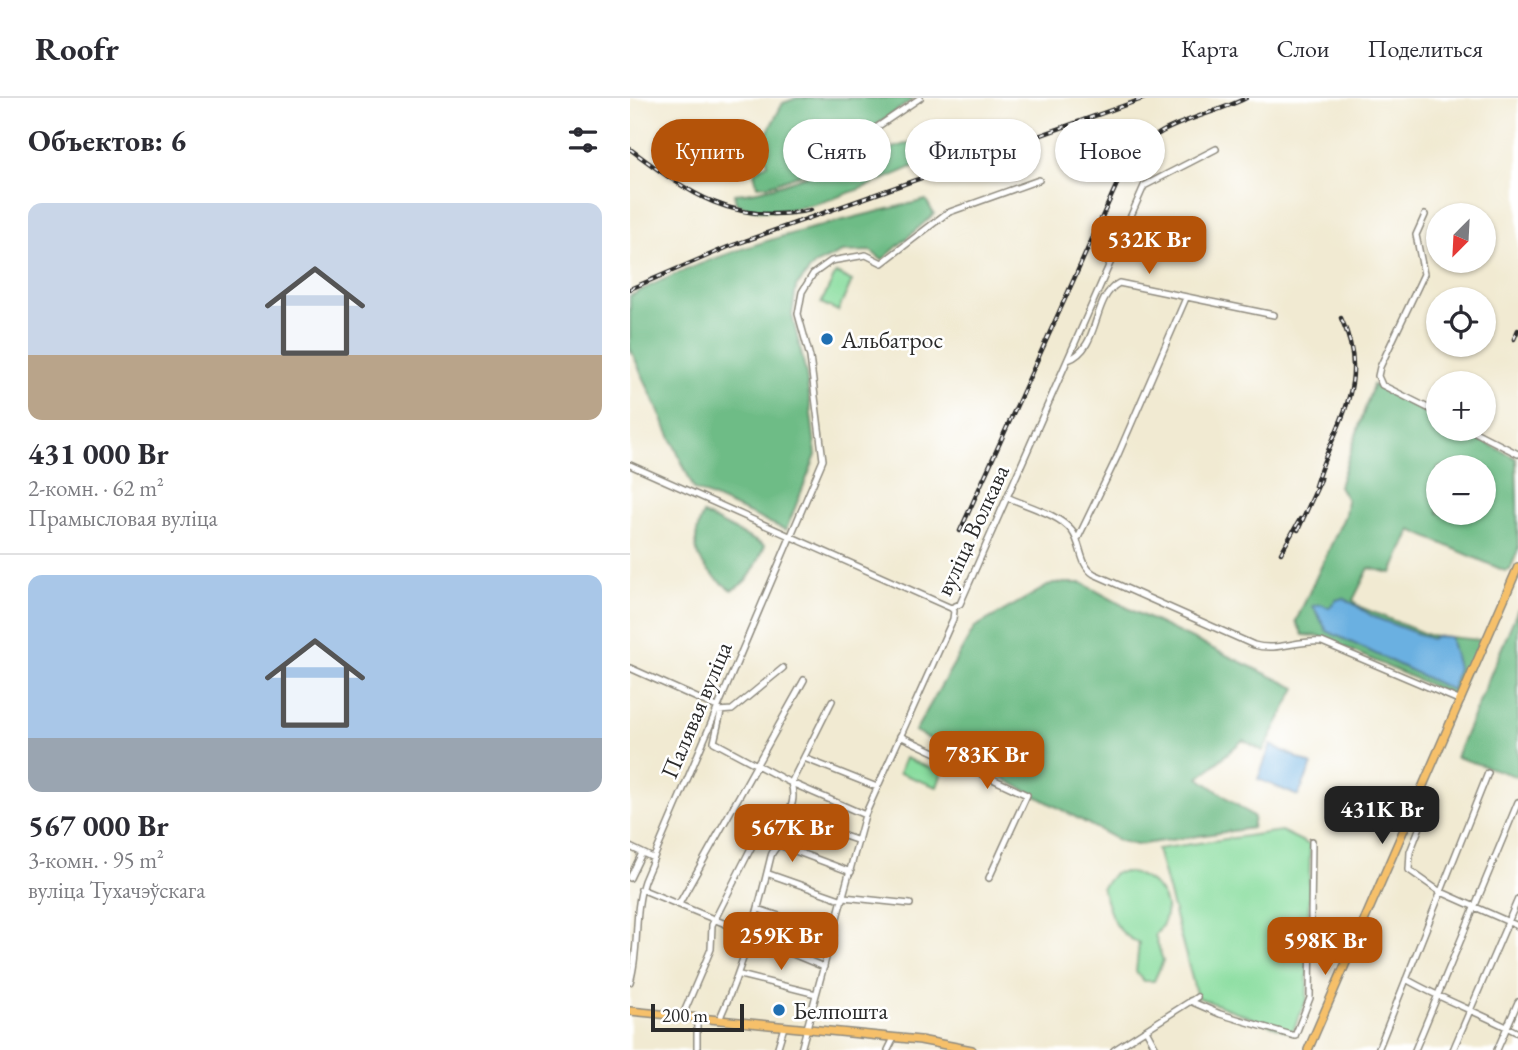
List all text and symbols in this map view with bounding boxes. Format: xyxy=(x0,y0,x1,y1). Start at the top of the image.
text: Roofr xyxy=(35,27,119,70)
text: Карта xyxy=(1181,33,1238,64)
text: Слои xyxy=(1276,33,1330,64)
text: Поделиться xyxy=(1368,33,1483,64)
chip: Купить xyxy=(651,119,769,182)
chip: Снять xyxy=(783,119,891,182)
chip: Фильтры xyxy=(905,119,1041,182)
chip: Новое xyxy=(1055,119,1165,182)
text: Объектов: 6 xyxy=(28,121,186,160)
icon: filters xyxy=(564,121,602,159)
north arrow xyxy=(1426,203,1496,273)
map controls xyxy=(1426,203,1496,525)
pin: 532K Br xyxy=(1084,216,1214,276)
text: 532K Br xyxy=(1107,224,1191,254)
icon: home xyxy=(252,248,378,374)
button: locate xyxy=(1426,287,1496,357)
place label: Альбатрос xyxy=(840,324,943,355)
marker: Альбатрос xyxy=(819,331,835,347)
button: + xyxy=(1426,371,1496,441)
text: 431 000 Br xyxy=(28,434,169,473)
button: − xyxy=(1426,455,1496,525)
street label: вуліца Волкава xyxy=(928,459,1016,601)
text: 2-комн. · 62 m² xyxy=(28,473,164,503)
text: Прамысловая вуліца xyxy=(28,503,218,533)
icon: home xyxy=(252,620,378,746)
street label: Палявая вуліца xyxy=(653,636,739,783)
pin: 783K Br xyxy=(922,732,1052,791)
text: 783K Br xyxy=(945,739,1029,769)
pin: 431K Br xyxy=(1317,786,1447,846)
text: 431K Br xyxy=(1340,794,1424,824)
pin: 567K Br xyxy=(727,804,857,864)
text: 567 000 Br xyxy=(28,806,169,845)
text: 567K Br xyxy=(750,812,834,842)
text: 3-комн. · 95 m² xyxy=(28,845,164,875)
text: вуліца Тухачэўскага xyxy=(28,875,205,905)
pin: 259K Br xyxy=(716,912,846,972)
pin: 598K Br xyxy=(1260,918,1390,977)
text: 259K Br xyxy=(739,920,823,950)
text: 598K Br xyxy=(1283,925,1367,955)
place label: Белпошта xyxy=(793,995,888,1026)
scale bar xyxy=(651,1001,744,1033)
marker: Белпошта xyxy=(771,1002,787,1018)
text: 200 m xyxy=(662,1003,708,1028)

